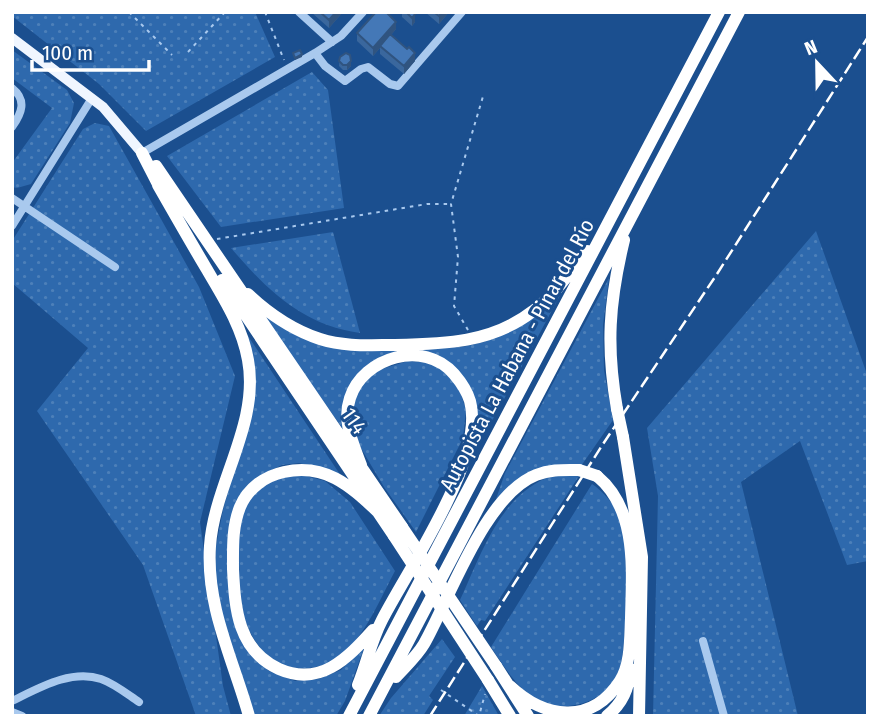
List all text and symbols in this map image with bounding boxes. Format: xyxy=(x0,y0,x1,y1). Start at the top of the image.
scale bar xyxy=(32,28,149,72)
north arrow xyxy=(782,28,852,98)
text: N xyxy=(801,35,820,60)
text: 100 m xyxy=(42,40,93,66)
street label: Autopista La Habana - Pinar del Río xyxy=(434,214,600,496)
street label: 114 xyxy=(336,403,372,439)

